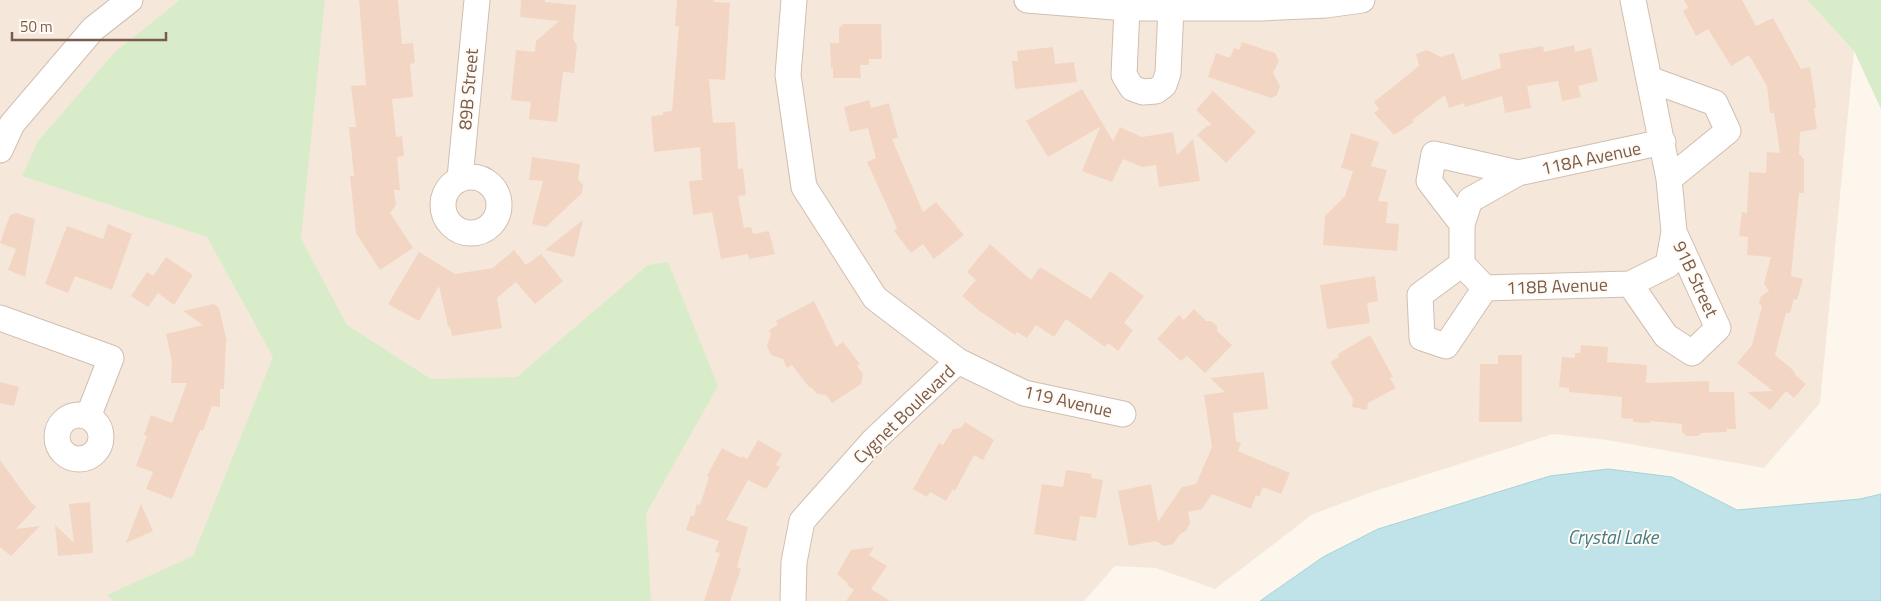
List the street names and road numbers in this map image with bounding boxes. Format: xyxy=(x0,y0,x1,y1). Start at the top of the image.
street label: 89B Street xyxy=(451,47,485,131)
street label: 118A Avenue xyxy=(1539,134,1643,182)
street label: 91B Street xyxy=(1667,236,1726,322)
street label: 118B Avenue xyxy=(1506,271,1608,301)
street label: Cygnet Boulevard xyxy=(847,358,961,470)
street label: 119 Avenue xyxy=(1021,378,1115,424)

